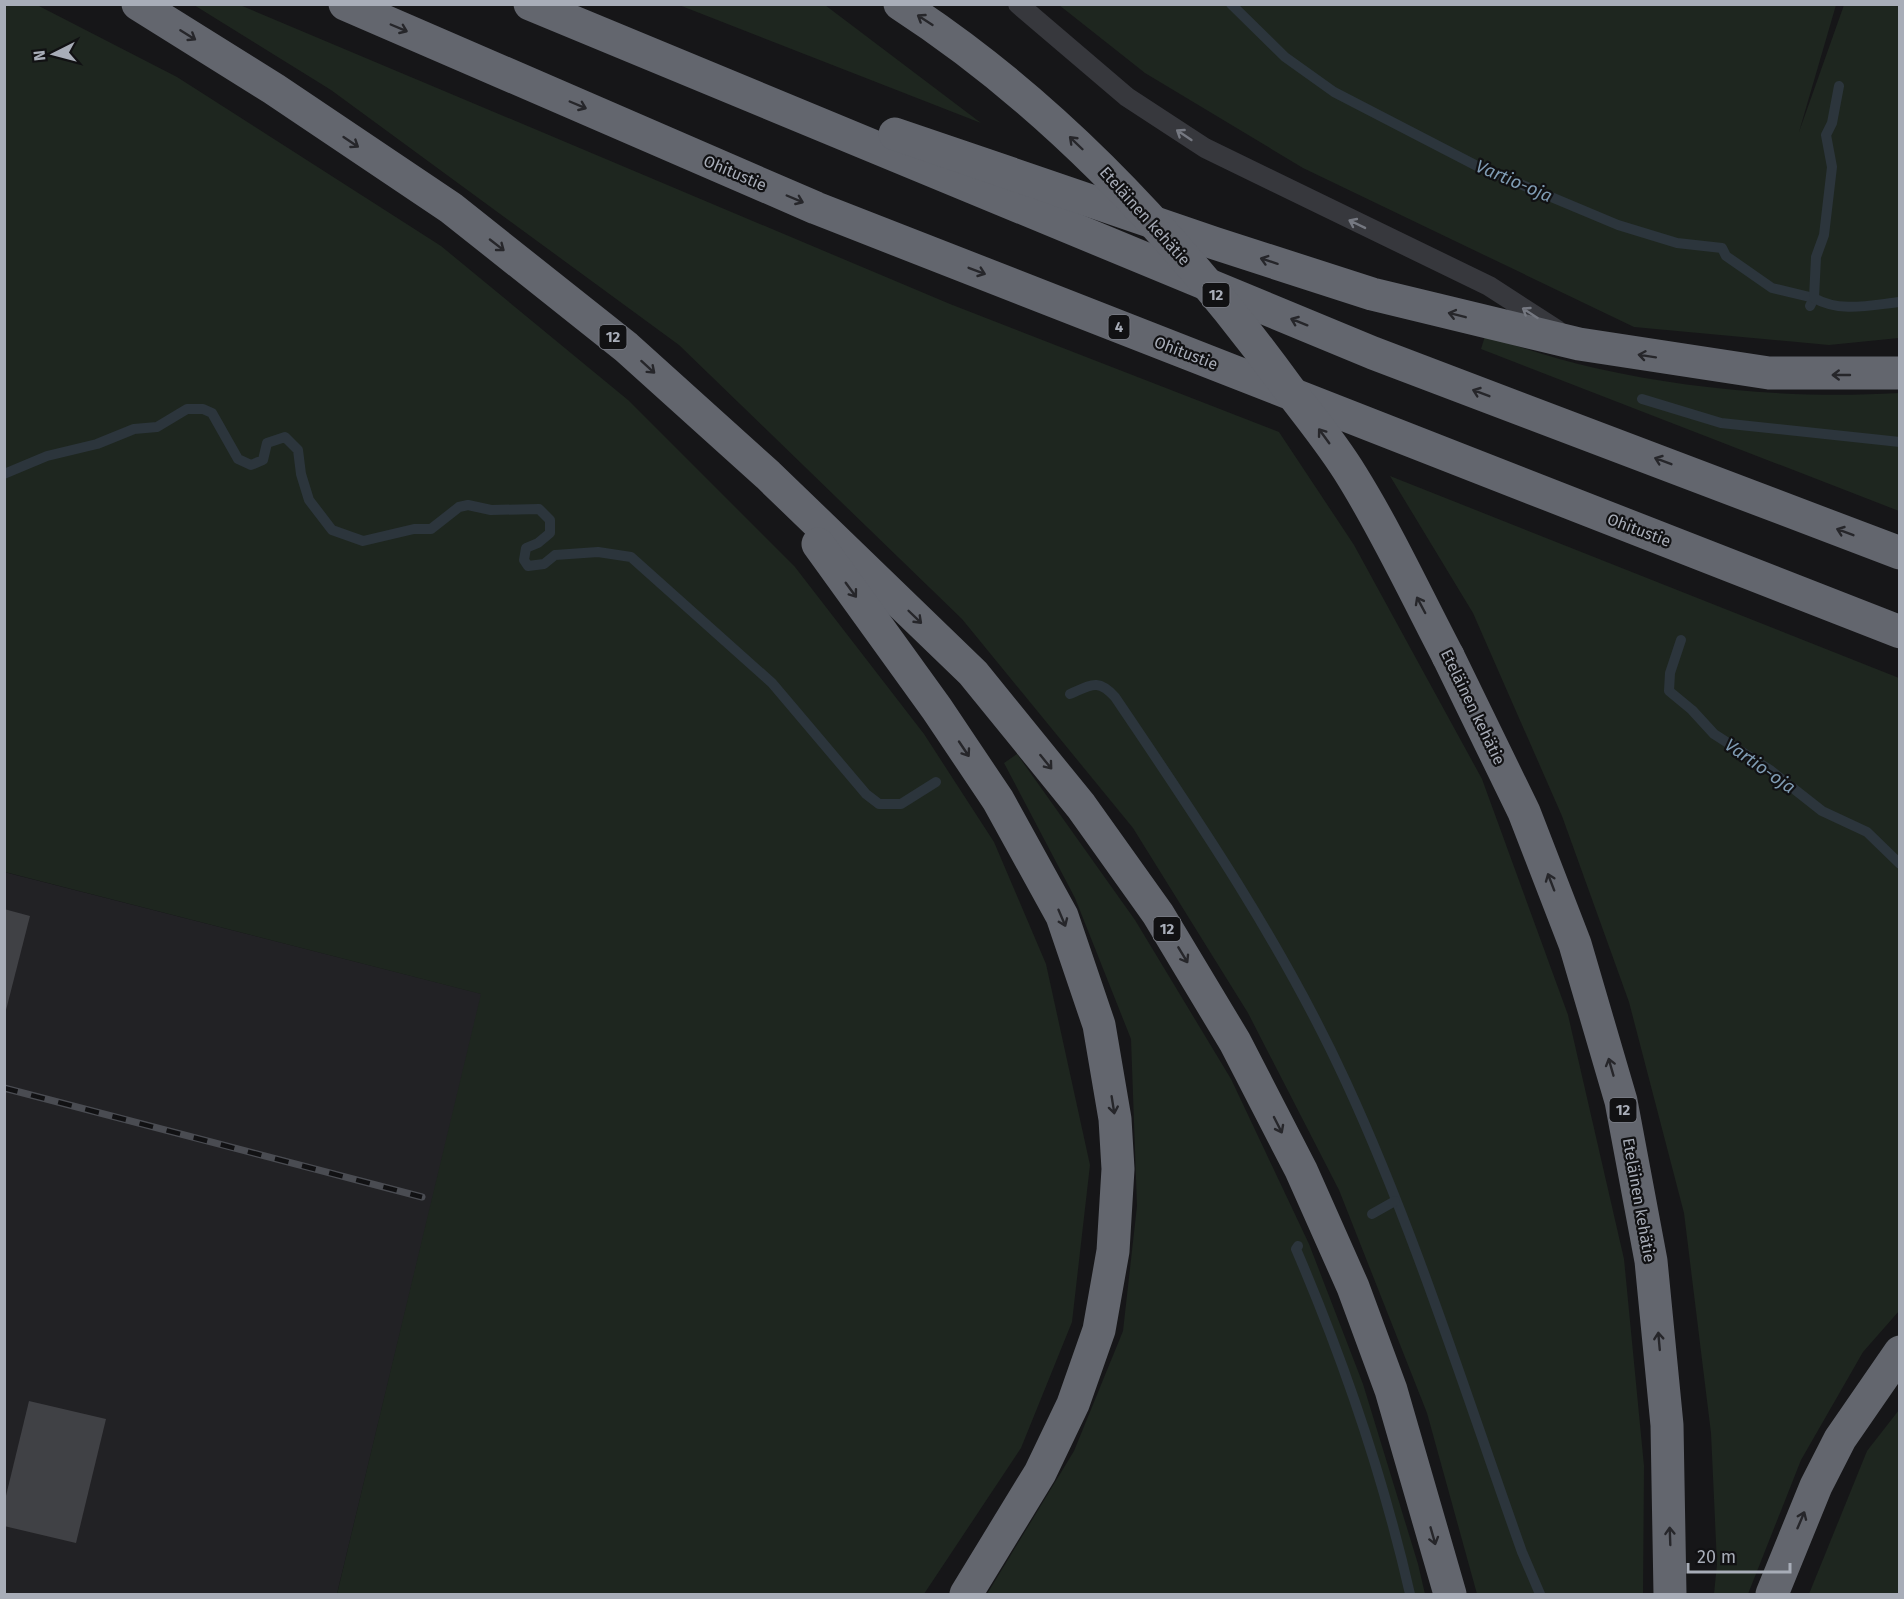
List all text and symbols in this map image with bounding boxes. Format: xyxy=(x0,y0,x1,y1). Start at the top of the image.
one-way arrow xyxy=(917,14,934,26)
one-way arrow xyxy=(389,23,408,34)
north arrow xyxy=(24,24,84,84)
one-way arrow xyxy=(179,30,196,42)
text: N xyxy=(30,49,50,62)
one-way arrow xyxy=(568,100,586,111)
one-way arrow xyxy=(1176,128,1193,140)
one-way arrow xyxy=(343,135,360,148)
one-way arrow xyxy=(1069,136,1084,151)
street label: Ohitustie xyxy=(701,151,769,195)
water label: Vartio-oja xyxy=(1472,155,1556,207)
street label: Eteläinen kehätie xyxy=(1096,163,1194,269)
one-way arrow xyxy=(786,194,804,206)
one-way arrow xyxy=(1348,217,1366,229)
one-way arrow xyxy=(488,238,504,251)
one-way arrow xyxy=(1260,255,1279,266)
one-way arrow xyxy=(967,266,985,277)
road number: 12 xyxy=(1202,283,1230,307)
one-way arrow xyxy=(1522,307,1539,319)
one-way arrow xyxy=(1448,308,1467,320)
road number: 4 xyxy=(1108,315,1130,339)
one-way arrow xyxy=(1290,316,1309,327)
road number: 12 xyxy=(600,325,626,349)
street label: Ohitustie xyxy=(1152,332,1220,374)
one-way arrow xyxy=(1638,350,1658,361)
one-way arrow xyxy=(640,360,655,374)
one-way arrow xyxy=(1832,369,1852,381)
one-way arrow xyxy=(1472,386,1490,397)
one-way arrow xyxy=(1317,429,1330,445)
one-way arrow xyxy=(1654,455,1673,466)
street label: Ohitustie xyxy=(1605,509,1673,551)
one-way arrow xyxy=(1836,525,1855,536)
one-way arrow xyxy=(845,582,857,598)
one-way arrow xyxy=(1415,597,1427,614)
one-way arrow xyxy=(908,610,923,625)
street label: Eteläinen kehätie xyxy=(1437,646,1509,768)
water label: Vartio-oja xyxy=(1720,734,1800,798)
one-way arrow xyxy=(958,741,970,757)
one-way arrow xyxy=(1039,754,1052,770)
one-way arrow xyxy=(1545,873,1556,891)
one-way arrow xyxy=(1057,908,1068,926)
road number: 12 xyxy=(1154,917,1180,941)
one-way arrow xyxy=(1177,946,1189,963)
one-way arrow xyxy=(1605,1058,1616,1077)
one-way arrow xyxy=(1107,1095,1118,1114)
road number: 12 xyxy=(1610,1098,1636,1122)
one-way arrow xyxy=(1273,1116,1284,1134)
street label: Eteläinen kehätie xyxy=(1619,1136,1659,1264)
one-way arrow xyxy=(1653,1332,1664,1352)
one-way arrow xyxy=(1796,1512,1807,1530)
one-way arrow xyxy=(1428,1527,1439,1546)
one-way arrow xyxy=(1665,1527,1676,1547)
scale bar xyxy=(1688,1536,1790,1574)
text: 20 m xyxy=(1697,1546,1736,1568)

